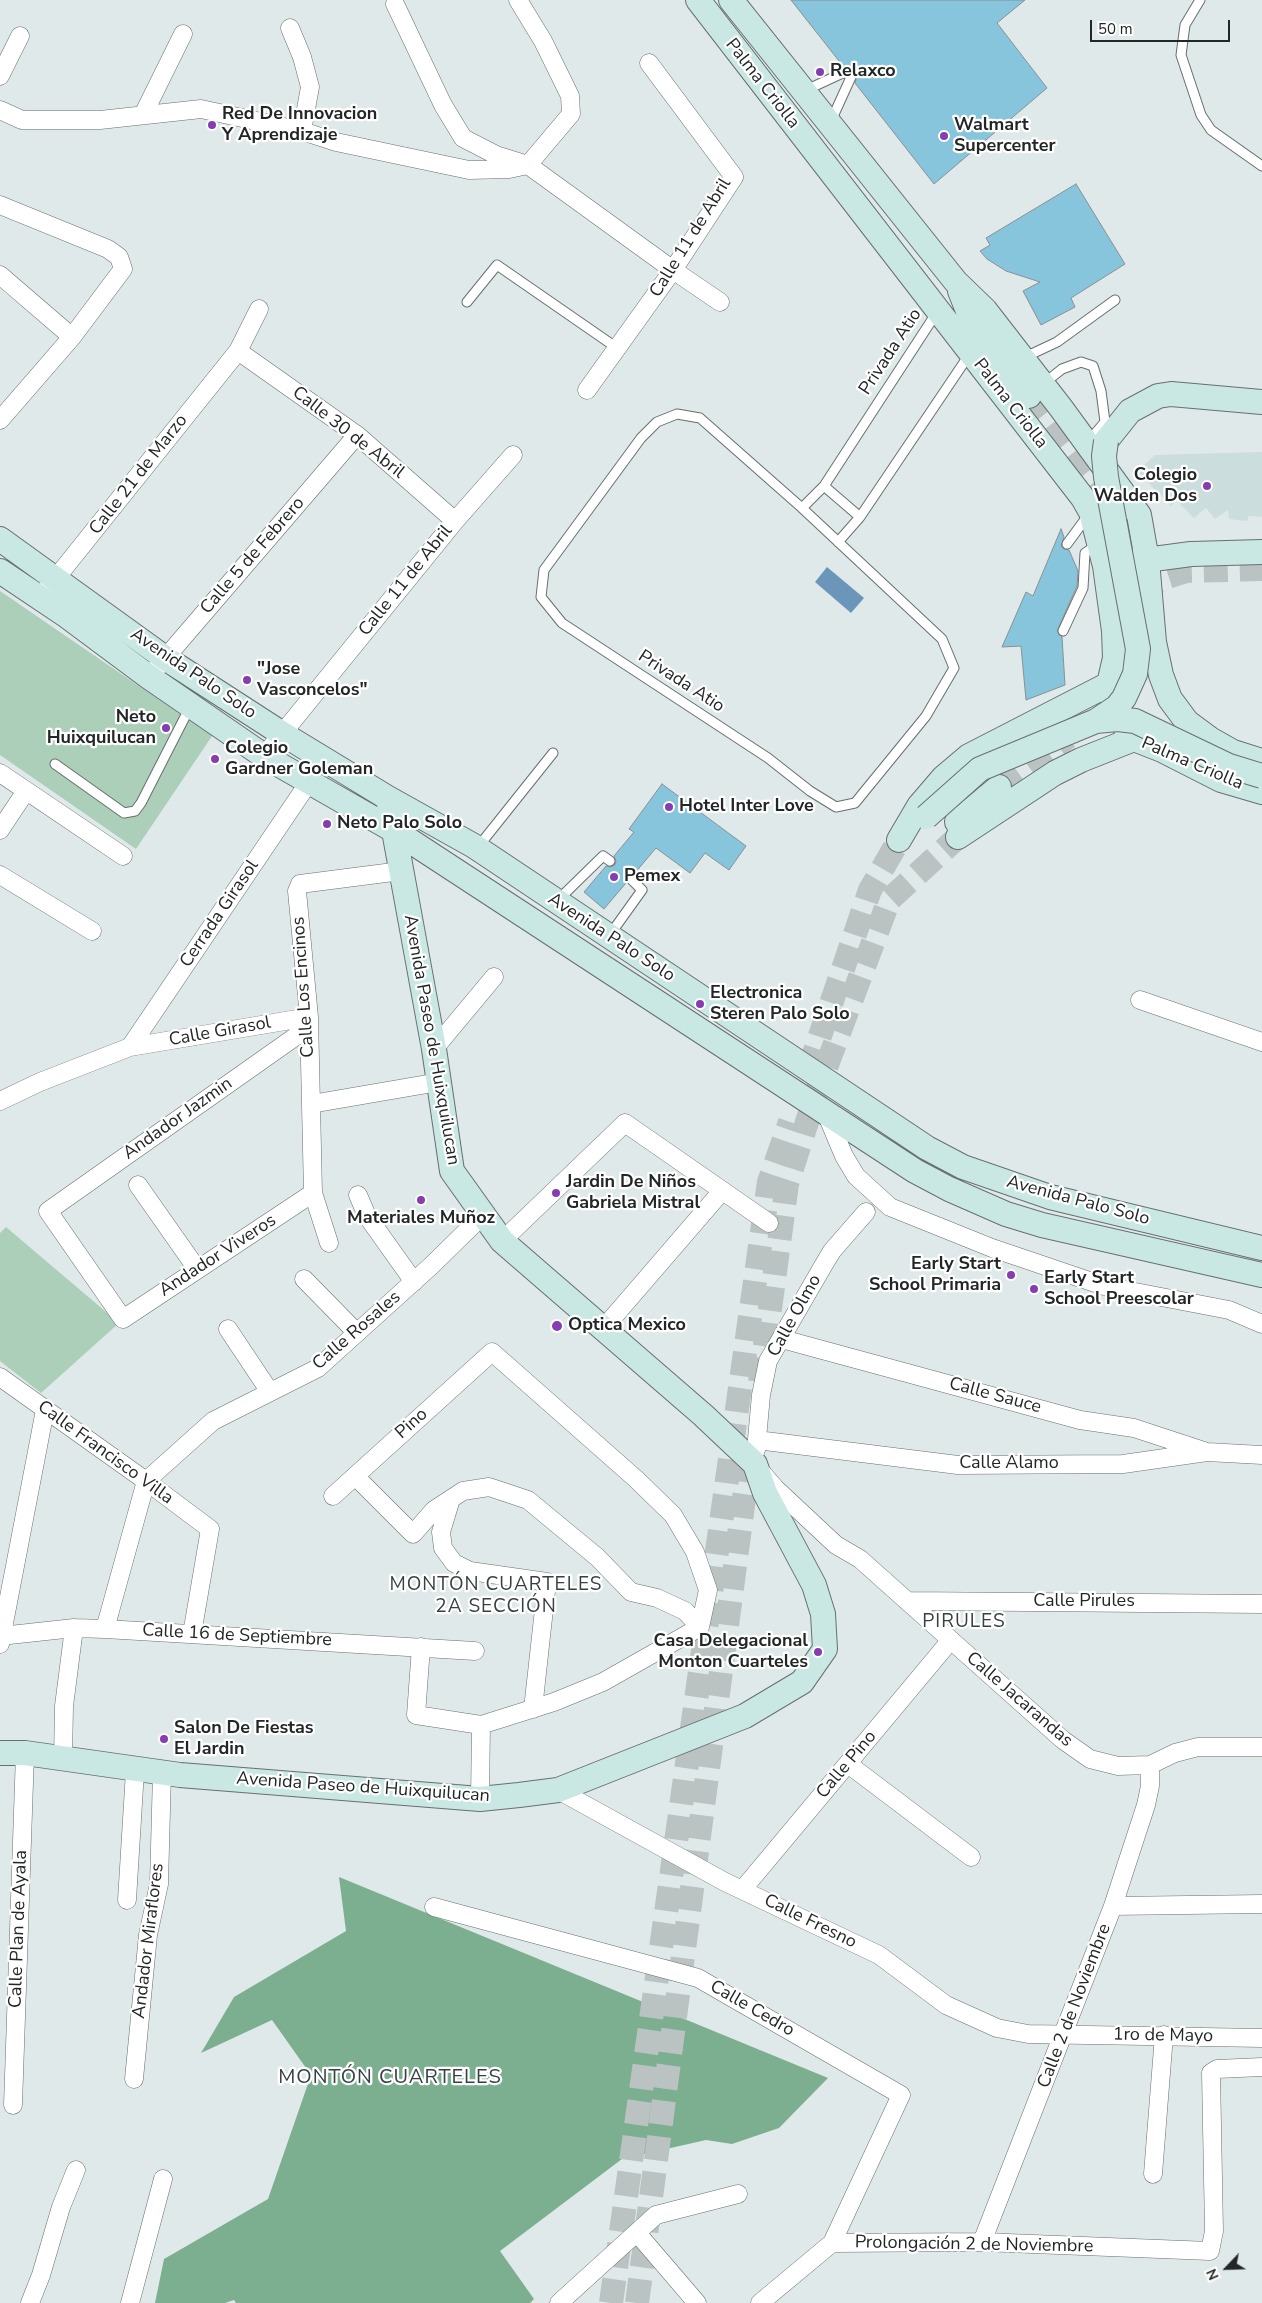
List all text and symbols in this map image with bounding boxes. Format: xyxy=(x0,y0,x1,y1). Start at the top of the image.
scale bar xyxy=(1092,10,1232,42)
text: 50 m xyxy=(1098,19,1133,39)
street label: Palma Criolla xyxy=(720,35,804,133)
place label: Relaxco xyxy=(830,61,896,83)
marker: Relaxco xyxy=(814,66,826,78)
place label: Red De Innovacion Y Aprendizaje xyxy=(222,104,377,146)
place label: Walmart Supercenter xyxy=(954,115,1055,158)
marker: Red De Innovacion Y Aprendizaje xyxy=(206,119,218,131)
marker: Walmart Supercenter xyxy=(938,130,950,142)
street label: Calle 11 de Abril xyxy=(646,174,736,302)
street label: Privada Atio xyxy=(855,305,927,399)
street label: Palma Criolla xyxy=(968,355,1052,453)
street label: Calle 30 de Abril xyxy=(288,382,408,484)
street label: Calle 21 de Marzo xyxy=(85,411,193,539)
place label: Colegio Walden Dos xyxy=(1094,465,1197,508)
marker: Colegio Walden Dos xyxy=(1201,480,1213,492)
street label: Calle 5 de Febrero xyxy=(196,493,310,619)
street label: Calle 11 de Abril xyxy=(355,521,457,641)
street label: Avenida Palo Solo xyxy=(126,624,260,724)
street label: Privada Atio xyxy=(634,646,728,718)
place label: "Jose Vasconcelos" xyxy=(257,659,368,702)
marker: "Jose Vasconcelos" xyxy=(241,674,253,686)
place label: Neto Huixquilucan xyxy=(47,707,156,750)
marker: Neto Huixquilucan xyxy=(160,722,172,734)
street label: Palma Criolla xyxy=(1138,733,1246,795)
place label: Colegio Gardner Goleman xyxy=(225,738,373,781)
marker: Colegio Gardner Goleman xyxy=(209,753,221,765)
place label: Hotel Inter Love xyxy=(679,796,814,818)
marker: Hotel Inter Love xyxy=(663,801,675,813)
place label: Neto Palo Solo xyxy=(337,813,462,835)
marker: Neto Palo Solo xyxy=(321,818,333,830)
street label: Cerrada Girasol xyxy=(176,856,264,972)
place label: Pemex xyxy=(624,866,680,888)
marker: Pemex xyxy=(608,871,620,883)
street label: Avenida Palo Solo xyxy=(543,889,679,987)
street label: Avenida Paseo de Huixquilucan xyxy=(398,913,464,1167)
street label: Calle Los Encinos xyxy=(288,916,320,1058)
place label: Electronica Steren Palo Solo xyxy=(710,983,850,1026)
marker: Electronica Steren Palo Solo xyxy=(694,998,706,1010)
street label: Calle Girasol xyxy=(167,1012,273,1052)
street label: Andador Jazmin xyxy=(119,1073,237,1165)
place label: Jardin De Niños Gabriela Mistral xyxy=(566,1172,700,1214)
street label: Avenida Palo Solo xyxy=(1004,1172,1152,1230)
marker: Jardin De Niños Gabriela Mistral xyxy=(550,1187,562,1199)
marker: Materiales Muñoz xyxy=(415,1194,427,1206)
place label: Materiales Muñoz xyxy=(347,1208,495,1230)
street label: Andador Viveros xyxy=(155,1210,281,1302)
place label: Early Start School Primaria xyxy=(869,1254,1001,1296)
place label: Early Start School Preescolar xyxy=(1044,1268,1194,1310)
marker: Early Start School Primaria xyxy=(1005,1269,1017,1281)
street label: Calle Olmo xyxy=(764,1271,826,1361)
marker: Early Start School Preescolar xyxy=(1028,1283,1040,1295)
street label: Calle Rosales xyxy=(309,1287,405,1375)
place label: Optica Mexico xyxy=(568,1315,686,1337)
marker: Optica Mexico xyxy=(550,1319,564,1333)
street label: Calle Sauce xyxy=(947,1373,1043,1419)
street label: Calle Francisco Villa xyxy=(33,1396,177,1510)
street label: Pino xyxy=(391,1404,433,1444)
street label: Calle Alamo xyxy=(959,1453,1059,1475)
district label: MONTÓN CUARTELES 2A SECCIÓN xyxy=(387,1574,605,1618)
street label: Calle Pirules xyxy=(1033,1591,1135,1613)
district label: PIRULES xyxy=(921,1611,1007,1633)
street label: Calle 16 de Septiembre xyxy=(142,1620,332,1652)
place label: Casa Delegacional Monton Cuarteles xyxy=(654,1631,808,1674)
marker: Casa Delegacional Monton Cuarteles xyxy=(812,1646,824,1658)
street label: Calle Jacarandas xyxy=(961,1648,1077,1752)
place label: Salon De Fiestas El Jardin xyxy=(174,1718,314,1760)
street label: Calle Pino xyxy=(812,1727,882,1803)
marker: Salon De Fiestas El Jardin xyxy=(158,1733,170,1745)
street label: Avenida Paseo de Huixquilucan xyxy=(236,1768,490,1808)
street label: Calle Plan de Ayala xyxy=(5,1850,33,2008)
street label: Andador Miraflores xyxy=(129,1862,169,2020)
street label: Calle Fresno xyxy=(760,1890,860,1954)
street label: Calle 2 de Noviembre xyxy=(1034,1921,1116,2091)
street label: Calle Cedro xyxy=(706,1976,798,2042)
street label: 1ro de Mayo xyxy=(1113,2024,1213,2048)
district label: MONTÓN CUARTELES xyxy=(276,2066,504,2090)
street label: Prolongación 2 de Noviembre xyxy=(855,2232,1093,2258)
north arrow xyxy=(1202,2243,1252,2293)
text: N xyxy=(1202,2266,1224,2283)

